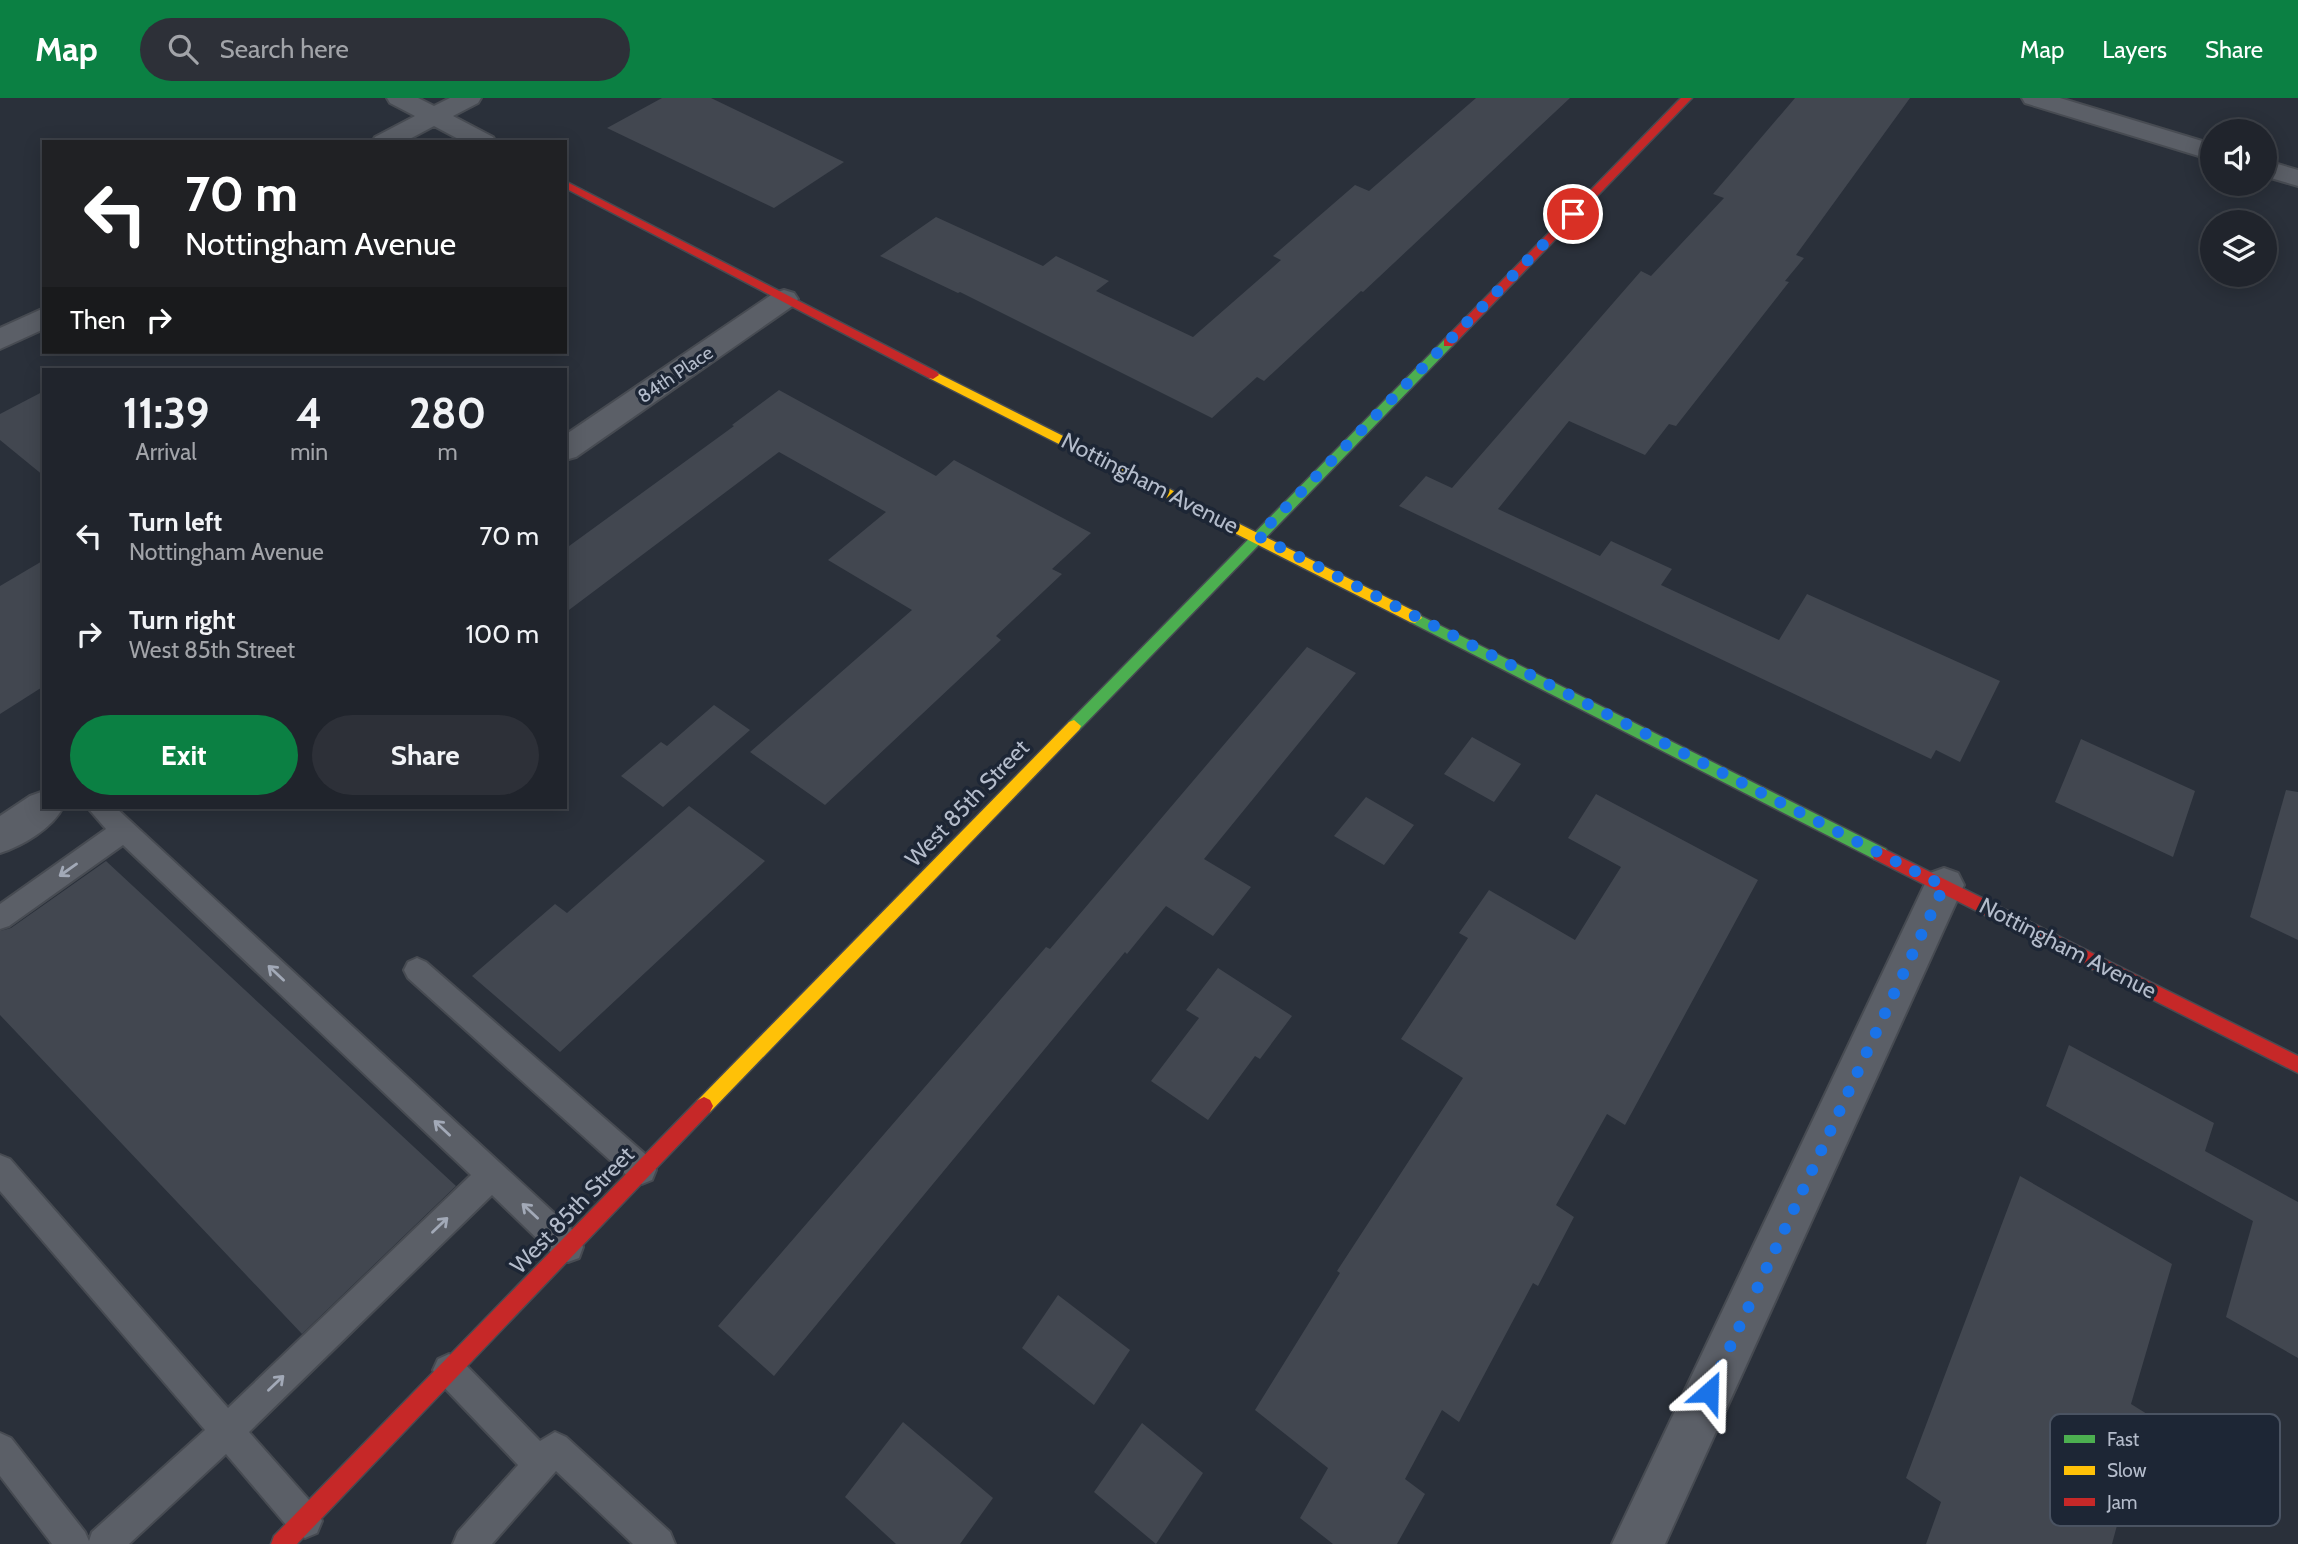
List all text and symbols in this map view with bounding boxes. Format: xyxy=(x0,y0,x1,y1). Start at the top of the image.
search box xyxy=(140,18,630,81)
text: Map xyxy=(35,29,98,69)
icon: search xyxy=(164,30,202,68)
text: Search here xyxy=(220,33,349,65)
text: Map xyxy=(2020,35,2064,64)
text: Layers xyxy=(2102,35,2167,64)
text: Share xyxy=(2205,35,2263,64)
map controls xyxy=(2200,119,2277,287)
button: sound xyxy=(2200,119,2277,196)
text: 70 m xyxy=(185,164,298,223)
icon: left xyxy=(70,168,161,259)
pin xyxy=(1543,184,1603,244)
icon: arrive xyxy=(1554,195,1592,233)
button: layers xyxy=(2200,210,2277,287)
text: Nottingham Avenue xyxy=(185,224,456,263)
icon: right xyxy=(140,301,178,339)
text: Then xyxy=(70,304,126,336)
street label: 84th Place xyxy=(633,341,718,408)
text: 11:39 xyxy=(123,387,209,439)
text: 4 xyxy=(296,387,322,439)
text: 280 xyxy=(409,387,486,439)
street label: Nottingham Avenue xyxy=(1057,426,1243,540)
text: Arrival xyxy=(135,438,197,466)
text: min xyxy=(290,438,328,466)
text: m xyxy=(437,438,458,466)
text: Turn left xyxy=(129,506,222,538)
icon: left xyxy=(70,517,108,555)
text: 70 m xyxy=(479,520,539,552)
text: Nottingham Avenue xyxy=(129,538,324,566)
text: Turn right xyxy=(129,604,235,636)
icon: right xyxy=(70,615,108,653)
text: 100 m xyxy=(466,618,539,650)
text: West 85th Street xyxy=(129,636,295,664)
button: Exit xyxy=(70,715,298,795)
button: Share xyxy=(312,715,539,795)
street label: West 85th Street xyxy=(899,733,1035,872)
one-way arrow xyxy=(59,862,78,877)
street label: Nottingham Avenue xyxy=(1975,891,2161,1005)
one-way arrow xyxy=(268,964,285,981)
one-way arrow xyxy=(433,1120,451,1136)
street label: West 85th Street xyxy=(504,1140,640,1279)
one-way arrow xyxy=(522,1202,539,1219)
one-way arrow xyxy=(431,1217,448,1234)
position arrow xyxy=(1672,1355,1746,1429)
one-way arrow xyxy=(267,1375,284,1392)
legend xyxy=(2050,1414,2280,1526)
text: Fast xyxy=(2107,1428,2140,1451)
text: Slow xyxy=(2107,1459,2147,1482)
text: Jam xyxy=(2106,1491,2137,1514)

